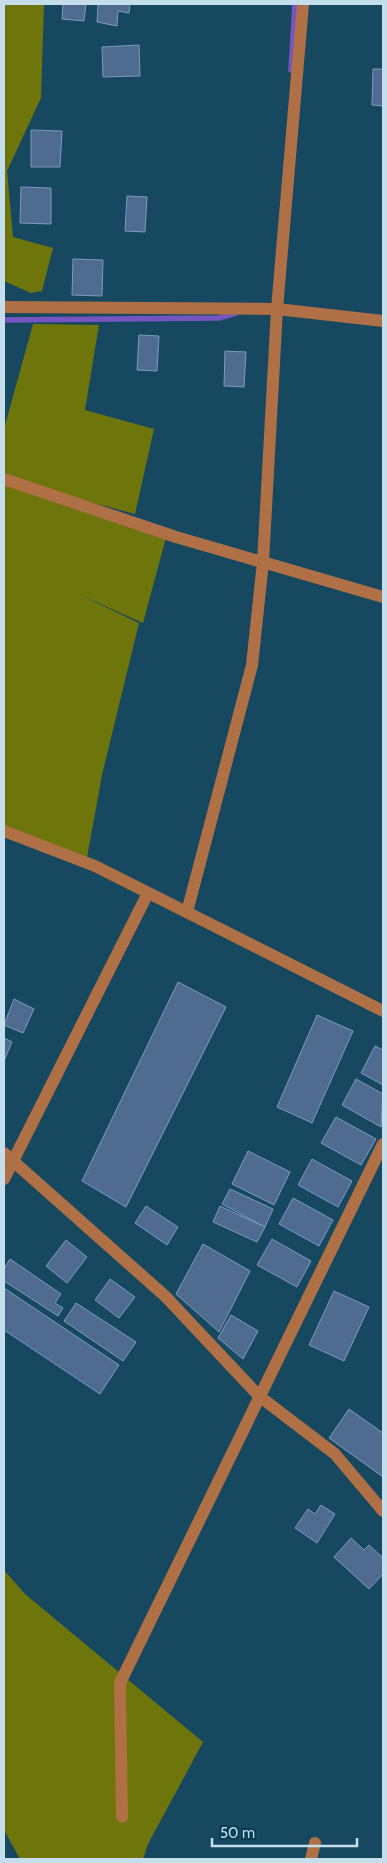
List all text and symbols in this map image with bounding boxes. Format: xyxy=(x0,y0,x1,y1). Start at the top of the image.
scale bar xyxy=(212,1816,357,1848)
text: 50 m xyxy=(220,1824,255,1842)

